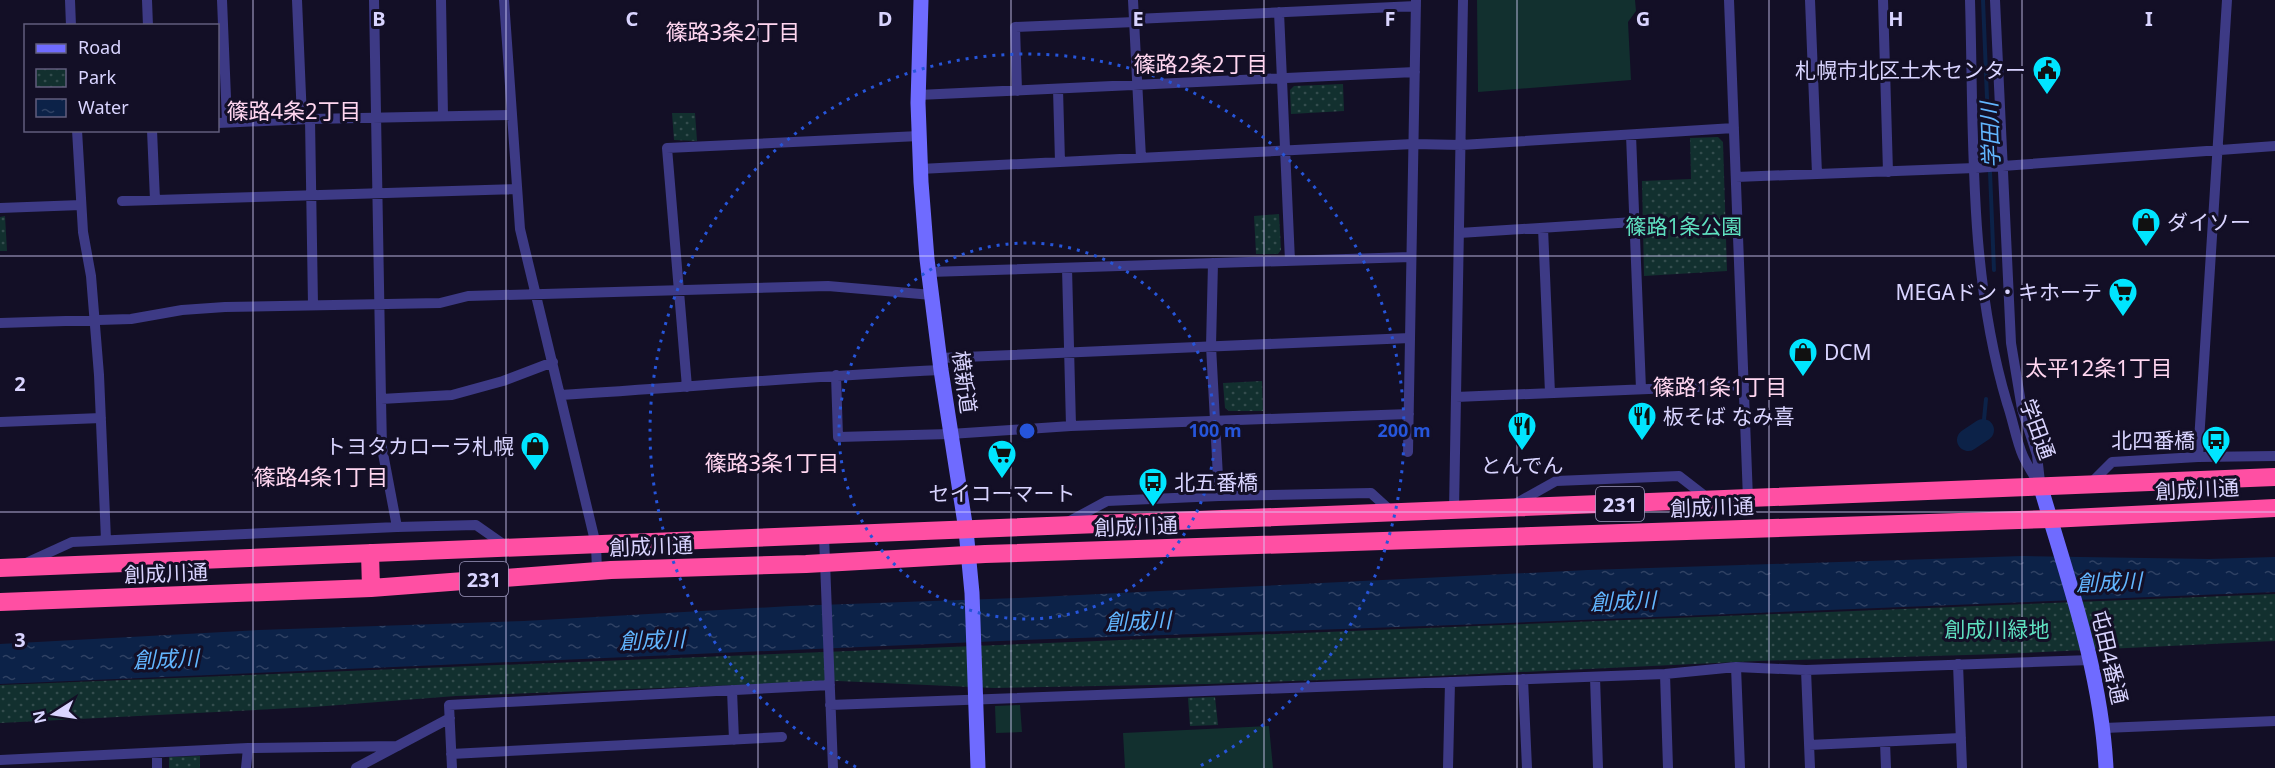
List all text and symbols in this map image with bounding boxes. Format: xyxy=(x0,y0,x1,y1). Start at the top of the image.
text: B xyxy=(372,5,386,32)
text: C xyxy=(626,5,639,32)
text: D xyxy=(878,5,892,32)
text: E xyxy=(1132,5,1144,32)
text: F xyxy=(1385,5,1395,32)
text: G xyxy=(1636,5,1650,32)
text: H xyxy=(1888,5,1904,32)
text: I xyxy=(2145,5,2153,32)
district label: 篠路3条2丁目 xyxy=(665,16,801,46)
legend xyxy=(24,24,219,132)
text: Road xyxy=(78,35,121,59)
district label: 篠路2条2丁目 xyxy=(1133,48,1269,78)
public building icon: 札幌市北区土木センター xyxy=(2031,54,2063,96)
place label: 札幌市北区土木センター xyxy=(1795,56,2026,84)
text: Park xyxy=(78,65,116,89)
text: Water xyxy=(78,95,129,119)
district label: 篠路4条2丁目 xyxy=(226,95,362,125)
water label: 学田川 xyxy=(1973,100,2005,169)
shop icon: ダイソー xyxy=(2130,206,2162,248)
place label: ダイソー xyxy=(2167,208,2251,236)
park label: 篠路1条公園 xyxy=(1625,212,1743,240)
supermarket icon: MEGAドン・キホーテ xyxy=(2107,276,2139,318)
place label: MEGAドン・キホーテ xyxy=(1896,278,2102,306)
shop icon: DCM xyxy=(1787,336,1819,378)
place label: DCM xyxy=(1824,338,1872,366)
street label: 横新道 xyxy=(947,349,983,415)
district label: 太平12条1丁目 xyxy=(2025,352,2173,382)
text: 2 xyxy=(14,370,26,397)
district label: 篠路1条1丁目 xyxy=(1652,371,1788,401)
street label: 学田通 xyxy=(2014,395,2062,463)
restaurant icon: 板そば なみ喜 xyxy=(1626,400,1658,442)
place label: 板そば なみ喜 xyxy=(1663,402,1794,430)
restaurant icon: とんでん xyxy=(1506,410,1538,452)
text: 100 m xyxy=(1188,418,1242,442)
text: 200 m xyxy=(1377,418,1431,442)
centre of rings xyxy=(1017,421,1037,441)
bus stop icon: 北四番橋 xyxy=(2200,424,2232,466)
place label: 北四番橋 xyxy=(2111,426,2195,454)
shop icon: トヨタカローラ札幌 xyxy=(519,430,551,472)
place label: トヨタカローラ札幌 xyxy=(325,432,514,460)
supermarket icon: セイコーマート xyxy=(986,438,1018,480)
district label: 篠路3条1丁目 xyxy=(704,447,840,477)
place label: とんでん xyxy=(1481,451,1563,479)
district label: 篠路4条1丁目 xyxy=(253,461,389,491)
bus stop icon: 北五番橋 xyxy=(1137,466,1169,508)
place label: 北五番橋 xyxy=(1174,468,1258,496)
street label: 創成川通 xyxy=(2154,473,2240,505)
place label: セイコーマート xyxy=(929,479,1076,507)
road number: 231 xyxy=(1596,487,1644,521)
street label: 創成川通 xyxy=(1670,492,1754,522)
street label: 創成川通 xyxy=(1094,511,1178,541)
street label: 創成川通 xyxy=(609,531,693,561)
street label: 創成川通 xyxy=(124,558,208,588)
road number: 231 xyxy=(460,562,508,596)
water label: 創成川 xyxy=(2075,565,2144,597)
water label: 創成川 xyxy=(1589,584,1658,616)
water label: 創成川 xyxy=(1104,604,1173,636)
street label: 屯田4番通 xyxy=(2086,607,2134,707)
park label: 創成川緑地 xyxy=(1945,615,2050,643)
water label: 創成川 xyxy=(618,623,687,655)
text: 3 xyxy=(14,626,26,653)
water label: 創成川 xyxy=(132,642,201,674)
north arrow xyxy=(24,684,84,744)
text: N xyxy=(27,708,51,726)

